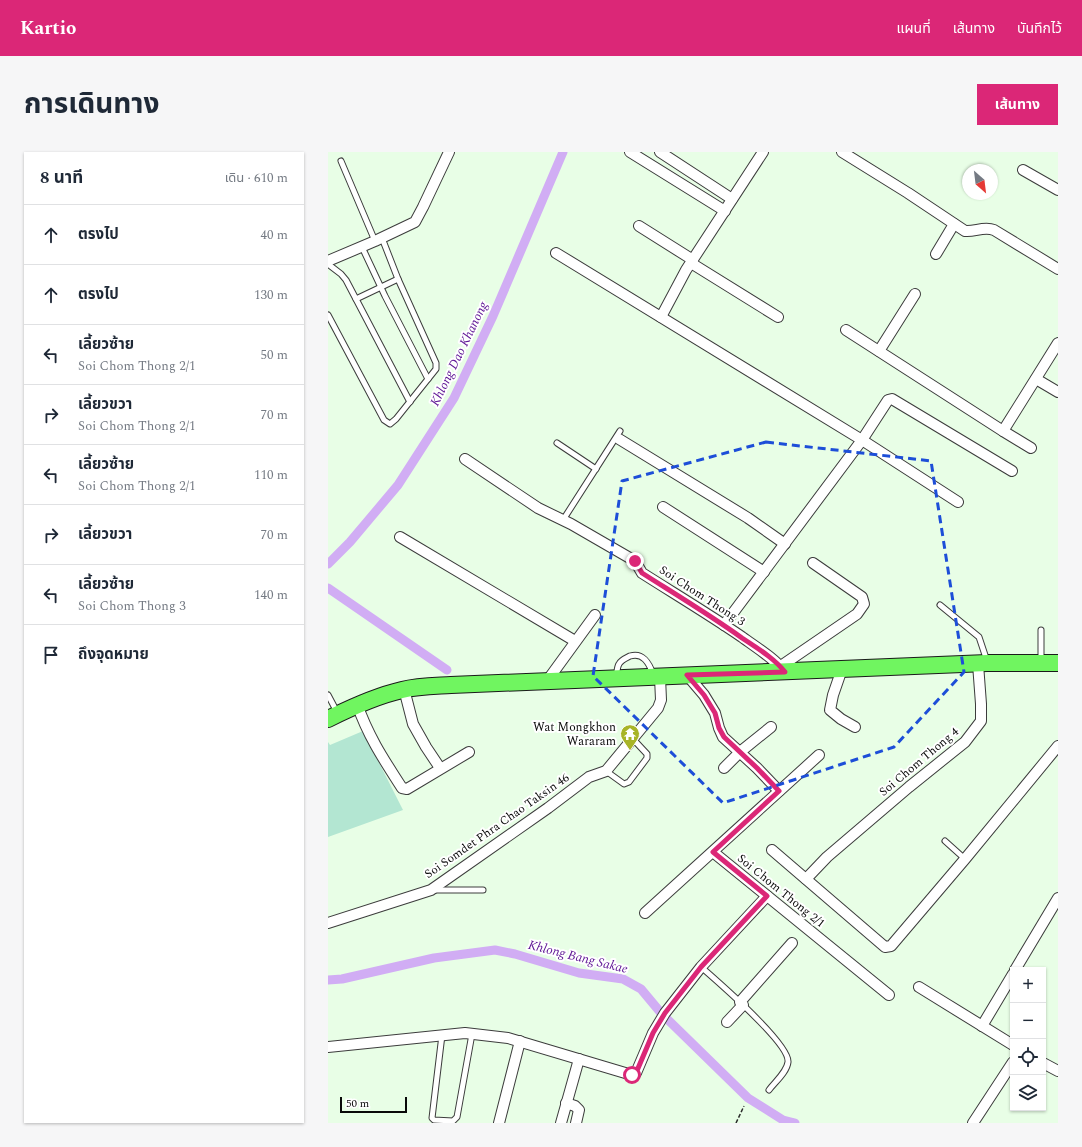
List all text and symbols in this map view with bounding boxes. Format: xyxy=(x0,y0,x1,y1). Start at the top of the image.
text: Kartio xyxy=(20,14,76,43)
text: แผนที่ xyxy=(897,18,931,39)
text: เส้นทาง xyxy=(953,18,995,39)
text: บันทึกไว้ xyxy=(1017,18,1062,39)
text: การเดินทาง xyxy=(24,83,159,126)
button: เส้นทาง xyxy=(977,84,1058,125)
north arrow xyxy=(962,164,998,200)
text: 8 นาที xyxy=(40,165,83,191)
text: เดิน · 610 m xyxy=(225,168,288,188)
text: ตรงไป xyxy=(78,223,119,246)
icon: ahead xyxy=(40,224,62,246)
text: 40 m xyxy=(261,225,288,245)
text: ตรงไป xyxy=(78,283,119,306)
icon: ahead xyxy=(40,284,62,306)
text: 130 m xyxy=(254,285,288,305)
water label: Khlong Dao Khanong xyxy=(425,297,494,410)
text: เลี้ยวซ้าย xyxy=(78,333,134,356)
icon: left xyxy=(40,344,62,366)
text: 50 m xyxy=(261,345,288,365)
text: Soi Chom Thong 2/1 xyxy=(78,356,195,376)
text: เลี้ยวขวา xyxy=(78,393,132,416)
icon: right xyxy=(40,404,62,426)
text: 70 m xyxy=(261,405,288,425)
text: Soi Chom Thong 2/1 xyxy=(78,416,195,436)
text: เลี้ยวซ้าย xyxy=(78,453,134,476)
icon: left xyxy=(40,464,62,486)
text: 110 m xyxy=(254,465,288,485)
text: Soi Chom Thong 2/1 xyxy=(78,476,195,496)
text: เลี้ยวขวา xyxy=(78,523,132,546)
icon: right xyxy=(40,524,62,546)
text: 70 m xyxy=(261,525,288,545)
route end xyxy=(626,552,644,570)
street label: Soi Chom Thong 3 xyxy=(655,561,749,631)
text: เลี้ยวซ้าย xyxy=(78,573,134,596)
icon: left xyxy=(40,584,62,606)
text: 140 m xyxy=(254,585,288,605)
text: Soi Chom Thong 3 xyxy=(78,596,186,616)
text: ถึงจุดหมาย xyxy=(78,643,149,666)
icon: arrive xyxy=(40,644,62,666)
place label: Wat Mongkhon Wararam xyxy=(533,718,616,751)
temple icon: Wat Mongkhon Wararam xyxy=(619,723,641,751)
street label: Soi Chom Thong 4 xyxy=(875,723,963,801)
street label: Soi Somdet Phra Chao Taksin 46 xyxy=(421,769,573,883)
street label: Soi Chom Thong 2/1 xyxy=(733,850,829,932)
water label: Khlong Bang Sakae xyxy=(526,935,630,979)
map controls xyxy=(1010,967,1046,1111)
button: + xyxy=(1010,967,1046,1003)
button: − xyxy=(1010,1003,1046,1039)
button: locate xyxy=(1010,1039,1046,1075)
route start xyxy=(623,1066,641,1084)
button: layers xyxy=(1010,1075,1046,1111)
scale bar xyxy=(340,1095,407,1114)
text: 50 m xyxy=(346,1095,369,1112)

